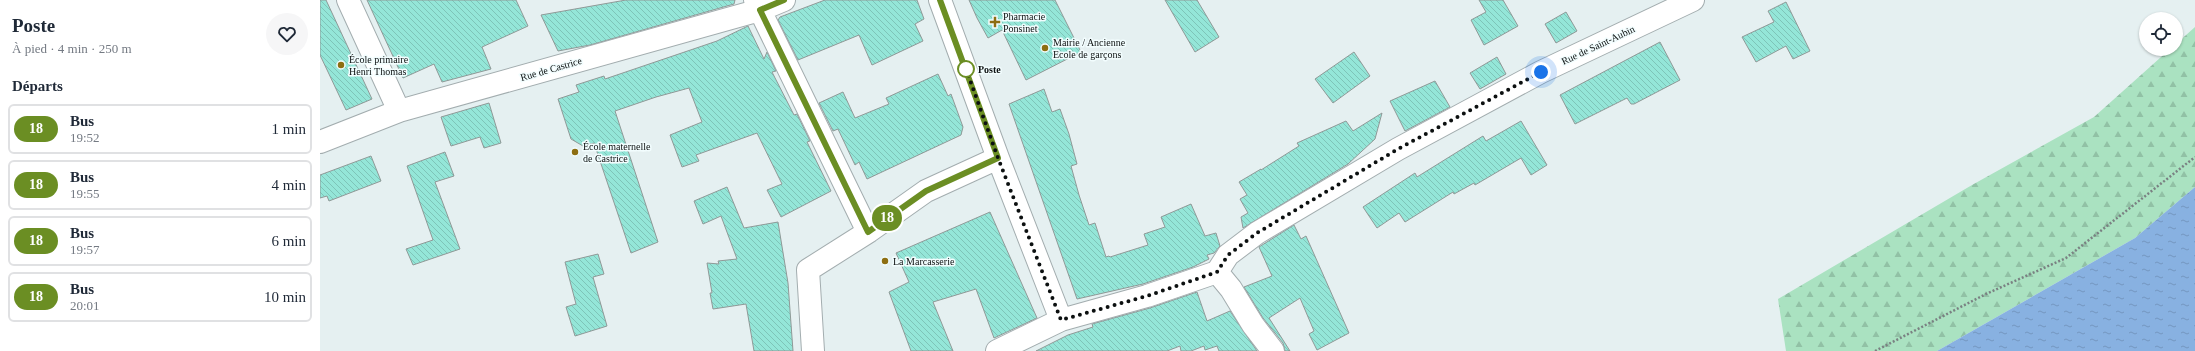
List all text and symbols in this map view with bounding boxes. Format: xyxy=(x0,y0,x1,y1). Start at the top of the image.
place label: Pharmacie Ponsinet xyxy=(1003,11,1046,34)
map controls xyxy=(2139,12,2183,56)
button: locate xyxy=(2139,12,2183,56)
button: heart xyxy=(266,13,308,55)
text: Poste xyxy=(12,15,55,36)
marker: Pharmacie Ponsinet xyxy=(990,17,1000,27)
street label: Rue de Saint-Aubin xyxy=(1560,23,1636,67)
place label: Mairie / Ancienne Ecole de garçons xyxy=(1053,37,1126,60)
text: À pied · 4 min · 250 m xyxy=(12,41,132,56)
marker: Mairie / Ancienne Ecole de garçons xyxy=(1040,43,1050,53)
place label: École primaire Henri Thomas xyxy=(349,54,409,77)
street label: Rue de Castrice xyxy=(519,55,583,83)
marker: École primaire Henri Thomas xyxy=(336,60,346,70)
marker: Poste xyxy=(957,60,975,78)
your location xyxy=(1531,62,1551,82)
place label: Poste xyxy=(978,64,1001,75)
text: Départs xyxy=(12,78,63,94)
text: Bus xyxy=(70,113,94,129)
text: 18 xyxy=(29,121,43,136)
text: 1 min xyxy=(271,121,306,137)
text: 19:52 xyxy=(70,130,100,145)
place label: École maternelle de Castrice xyxy=(583,141,651,164)
marker: École maternelle de Castrice xyxy=(570,147,580,157)
text: Bus xyxy=(70,169,94,185)
text: 18 xyxy=(29,177,43,192)
text: 4 min xyxy=(271,177,306,193)
text: 19:55 xyxy=(70,186,100,201)
line badge: 18 xyxy=(869,205,905,231)
text: 18 xyxy=(880,210,894,225)
text: Bus xyxy=(70,225,94,241)
text: 18 xyxy=(29,233,43,248)
text: 6 min xyxy=(271,233,306,249)
text: 19:57 xyxy=(70,242,100,257)
marker: La Marcasserie xyxy=(880,256,890,266)
place label: La Marcasserie xyxy=(893,256,955,267)
text: Bus xyxy=(70,281,94,297)
text: 18 xyxy=(29,289,43,304)
text: 10 min xyxy=(264,289,306,305)
text: 20:01 xyxy=(70,298,100,313)

